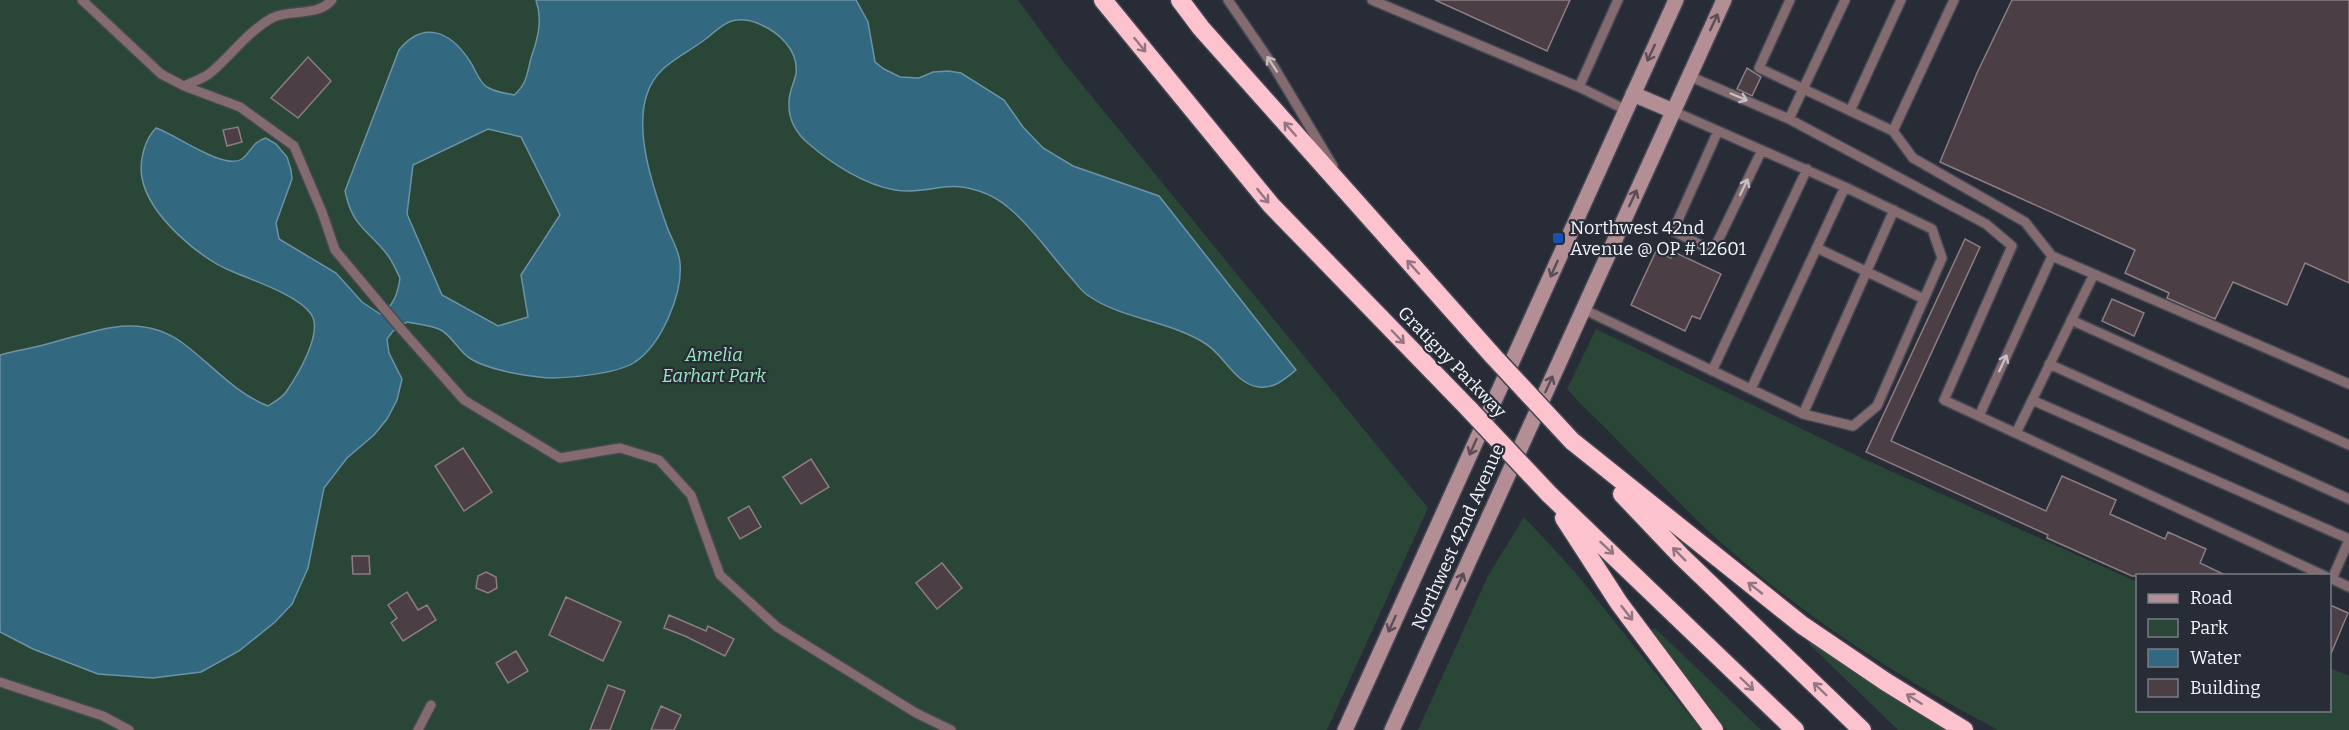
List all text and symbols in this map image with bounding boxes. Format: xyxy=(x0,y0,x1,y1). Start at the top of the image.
one-way arrow xyxy=(1708,14,1720,32)
one-way arrow xyxy=(1133,37,1147,52)
one-way arrow xyxy=(1645,44,1657,62)
one-way arrow xyxy=(1266,56,1278,73)
one-way arrow xyxy=(1730,92,1748,103)
one-way arrow xyxy=(1283,122,1297,137)
one-way arrow xyxy=(1739,179,1751,197)
one-way arrow xyxy=(1257,188,1270,204)
one-way arrow xyxy=(1628,190,1640,208)
place label: Northwest 42nd Avenue @ OP # 12601 xyxy=(1570,217,1747,260)
marker: Northwest 42nd Avenue @ OP # 12601 xyxy=(1551,231,1565,245)
one-way arrow xyxy=(1406,260,1420,275)
one-way arrow xyxy=(1547,260,1559,278)
street label: Gratigny Parkway xyxy=(1393,302,1511,423)
one-way arrow xyxy=(1391,329,1406,344)
park label: Amelia Earhart Park xyxy=(662,344,766,387)
one-way arrow xyxy=(1998,354,2010,372)
one-way arrow xyxy=(1543,376,1555,394)
one-way arrow xyxy=(1467,437,1478,455)
street label: Northwest 42nd Avenue xyxy=(1407,441,1509,633)
one-way arrow xyxy=(1599,541,1614,555)
one-way arrow xyxy=(1672,547,1687,562)
one-way arrow xyxy=(1454,573,1466,591)
legend xyxy=(2136,574,2331,712)
one-way arrow xyxy=(1747,581,1763,594)
text: Road xyxy=(2190,587,2233,609)
one-way arrow xyxy=(1620,605,1633,621)
one-way arrow xyxy=(1386,615,1398,633)
text: Park xyxy=(2190,617,2229,639)
text: Water xyxy=(2190,647,2241,669)
one-way arrow xyxy=(1740,676,1755,691)
text: Building xyxy=(2190,677,2261,699)
one-way arrow xyxy=(1812,682,1827,697)
one-way arrow xyxy=(1906,693,1923,706)

